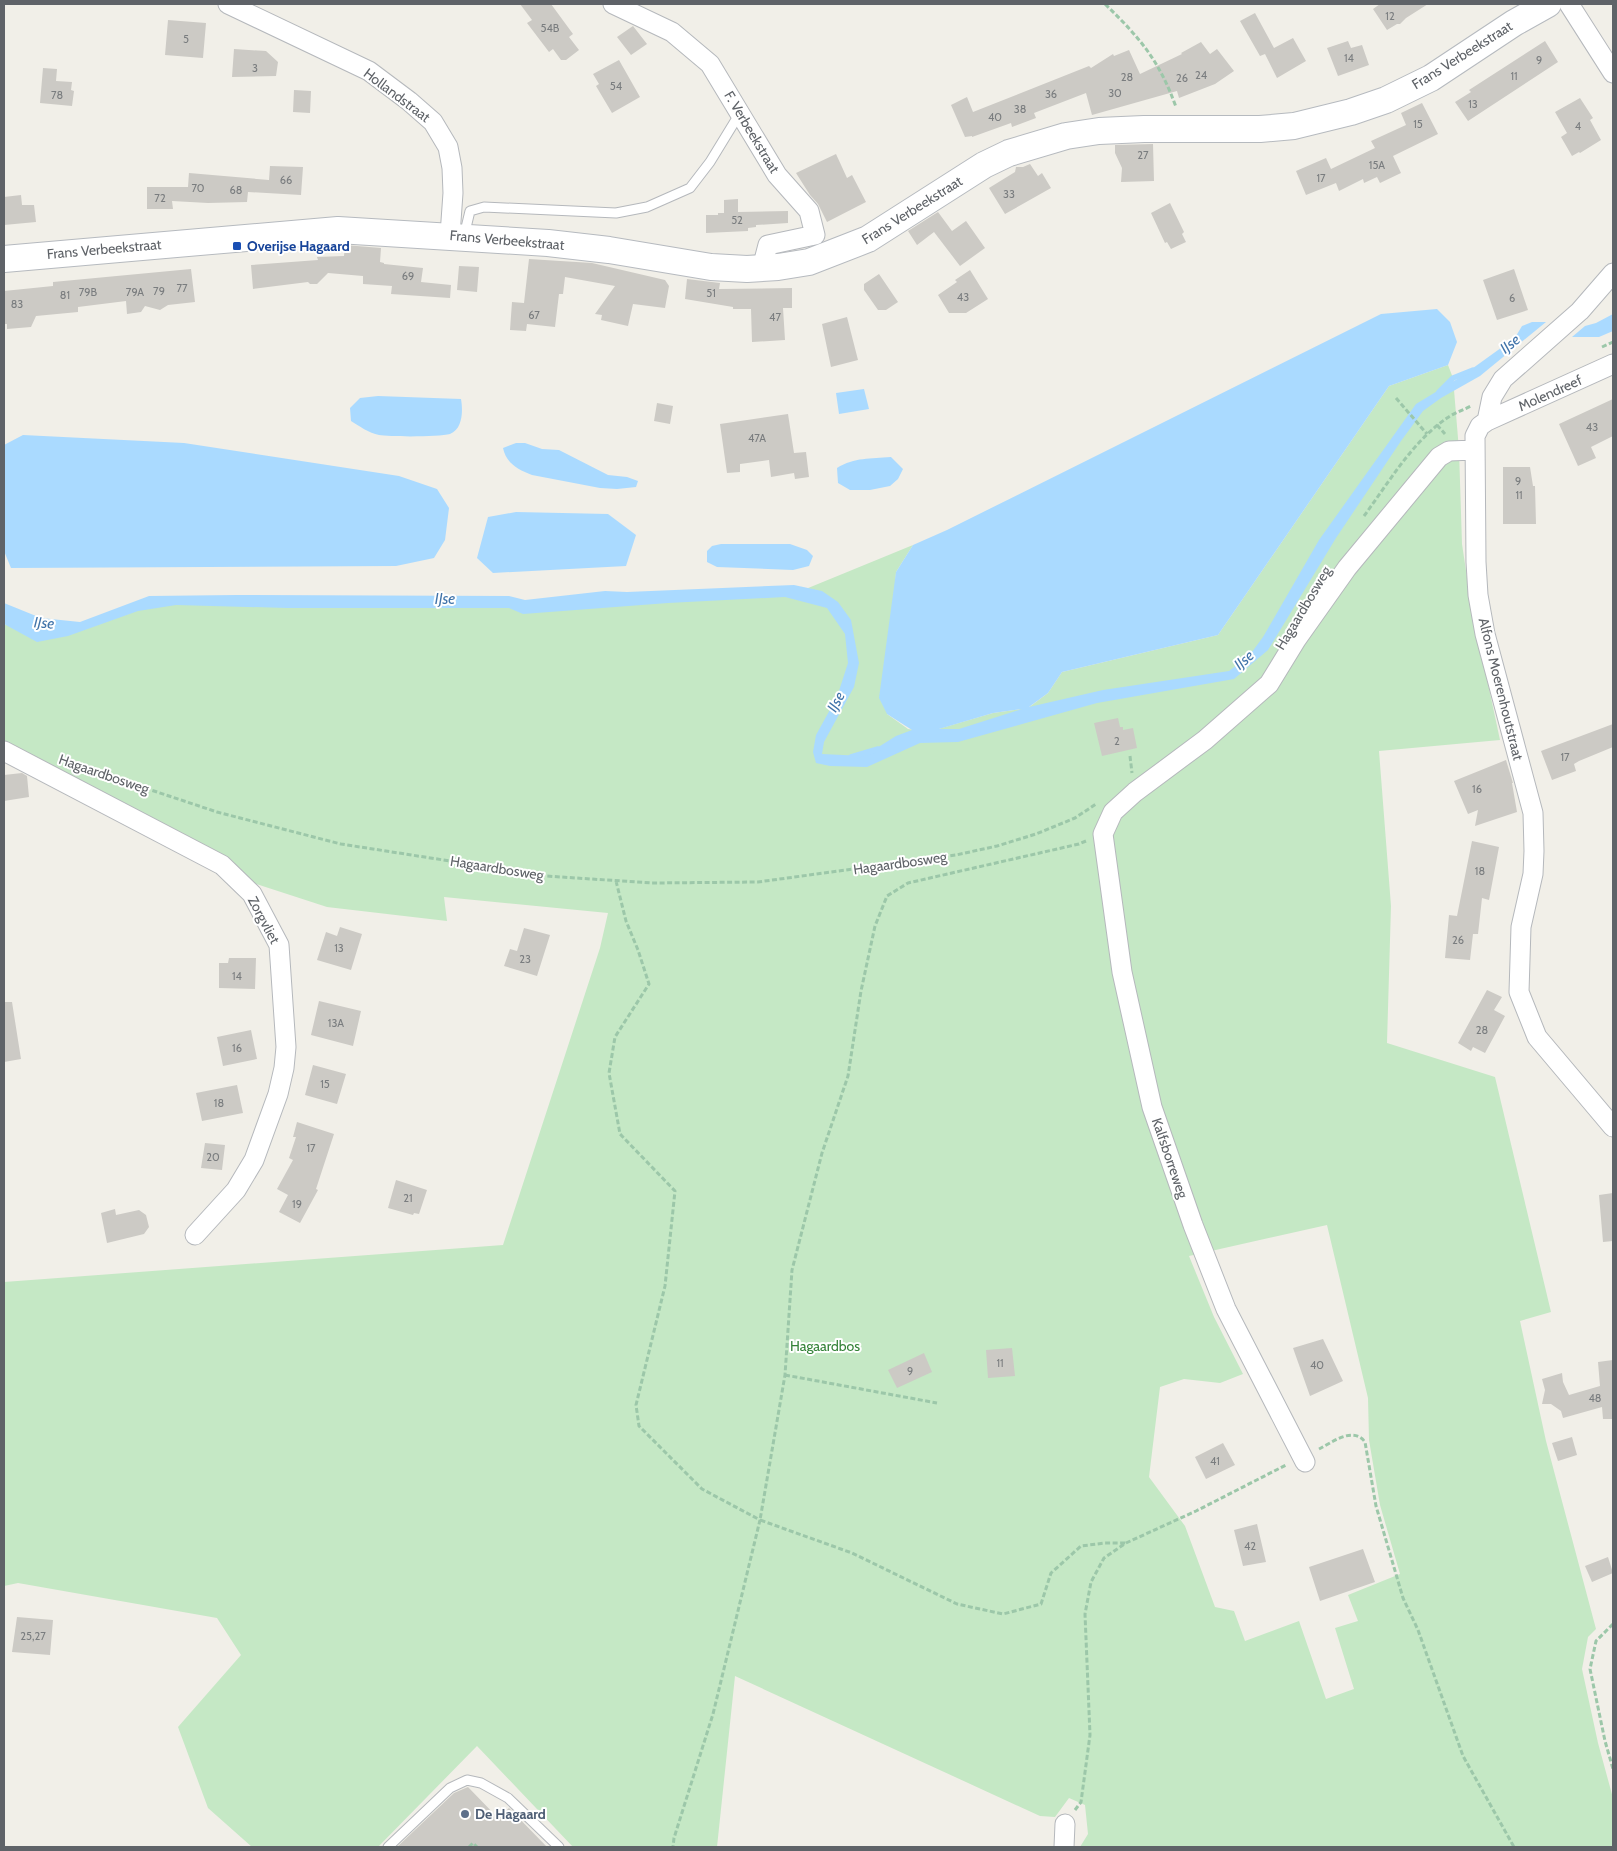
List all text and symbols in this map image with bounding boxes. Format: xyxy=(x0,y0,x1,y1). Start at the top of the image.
house number: 12 xyxy=(1385,9,1395,23)
street label: Frans Verbeekstraat xyxy=(1408,17,1516,93)
house number: 54B xyxy=(541,21,560,35)
house number: 5 xyxy=(183,32,189,46)
house number: 14 xyxy=(1344,51,1355,65)
house number: 9 xyxy=(1536,53,1542,67)
house number: 3 xyxy=(252,61,258,75)
street label: Hollandstraat xyxy=(360,64,434,126)
house number: 24 xyxy=(1195,68,1208,82)
house number: 11 xyxy=(1510,69,1518,83)
house number: 28 xyxy=(1121,70,1133,84)
house number: 26 xyxy=(1176,71,1188,85)
house number: 54 xyxy=(610,79,623,93)
house number: 30 xyxy=(1108,86,1122,100)
house number: 36 xyxy=(1045,87,1057,101)
house number: 78 xyxy=(51,88,63,102)
street label: F. Verbeekstraat xyxy=(720,88,784,177)
house number: 13 xyxy=(1468,97,1478,111)
house number: 38 xyxy=(1014,102,1026,116)
house number: 40 xyxy=(988,110,1002,124)
house number: 15 xyxy=(1413,117,1423,131)
house number: 4 xyxy=(1575,119,1582,133)
house number: 27 xyxy=(1137,148,1149,162)
house number: 15A xyxy=(1369,158,1385,172)
house number: 17 xyxy=(1316,171,1326,185)
street label: Frans Verbeekstraat xyxy=(858,172,966,248)
house number: 66 xyxy=(280,173,292,187)
house number: 70 xyxy=(191,181,205,195)
house number: 68 xyxy=(230,183,242,197)
house number: 33 xyxy=(1003,187,1015,201)
house number: 72 xyxy=(154,191,166,205)
house number: 52 xyxy=(731,213,743,227)
street label: Frans Verbeekstraat xyxy=(449,226,565,254)
street label: Frans Verbeekstraat xyxy=(46,235,162,263)
place label: Overijse Hagaard xyxy=(247,237,350,255)
marker: Overijse Hagaard xyxy=(231,240,243,252)
house number: 69 xyxy=(402,269,414,283)
house number: 77 xyxy=(176,281,188,295)
house number: 79 xyxy=(153,284,165,298)
house number: 79B xyxy=(79,285,98,299)
house number: 79A xyxy=(126,285,144,299)
house number: 51 xyxy=(706,286,716,300)
house number: 81 xyxy=(60,288,70,302)
house number: 43 xyxy=(957,290,969,304)
house number: 6 xyxy=(1509,291,1515,305)
house number: 83 xyxy=(11,297,23,311)
house number: 67 xyxy=(528,308,540,322)
house number: 47 xyxy=(769,310,781,324)
water label: IJse xyxy=(1496,331,1524,357)
street label: Molendreef xyxy=(1515,371,1585,415)
house number: 43 xyxy=(1586,420,1598,434)
house number: 47A xyxy=(748,431,766,445)
house number: 9 xyxy=(1515,474,1521,488)
house number: 11 xyxy=(1515,488,1523,502)
street label: Hagaardbosweg xyxy=(1271,562,1336,653)
water label: IJse xyxy=(435,590,455,608)
water label: IJse xyxy=(33,613,55,633)
street label: Alfons Moerenhoutstraat xyxy=(1475,616,1527,762)
water label: IJse xyxy=(1230,646,1258,674)
water label: IJse xyxy=(823,689,849,715)
house number: 2 xyxy=(1114,734,1120,748)
street label: Hagaardbosweg xyxy=(56,750,153,798)
house number: 17 xyxy=(1560,750,1570,764)
house number: 16 xyxy=(1472,782,1482,796)
street label: Hagaardbosweg xyxy=(852,847,949,878)
street label: Hagaardbosweg xyxy=(449,852,546,884)
house number: 18 xyxy=(1475,864,1485,878)
street label: Zorgvliet xyxy=(244,893,284,947)
house number: 26 xyxy=(1452,933,1464,947)
house number: 13 xyxy=(334,941,344,955)
house number: 23 xyxy=(519,952,531,966)
house number: 14 xyxy=(232,969,243,983)
house number: 13A xyxy=(328,1016,344,1030)
house number: 28 xyxy=(1476,1023,1488,1037)
house number: 16 xyxy=(232,1041,242,1055)
house number: 15 xyxy=(320,1077,330,1091)
house number: 18 xyxy=(214,1096,224,1110)
street label: Kalfsborreweg xyxy=(1148,1115,1193,1202)
house number: 17 xyxy=(306,1141,316,1155)
house number: 20 xyxy=(206,1150,220,1164)
house number: 21 xyxy=(403,1191,413,1205)
house number: 19 xyxy=(292,1197,302,1211)
park label: Hagaardbos xyxy=(790,1337,860,1355)
house number: 11 xyxy=(996,1356,1004,1370)
house number: 40 xyxy=(1310,1358,1324,1372)
house number: 9 xyxy=(907,1364,913,1378)
house number: 48 xyxy=(1588,1391,1602,1405)
house number: 41 xyxy=(1210,1454,1220,1468)
house number: 42 xyxy=(1244,1539,1256,1553)
house number: 25,27 xyxy=(20,1629,46,1643)
place label: De Hagaard xyxy=(475,1805,546,1823)
marker: De Hagaard xyxy=(459,1808,471,1820)

